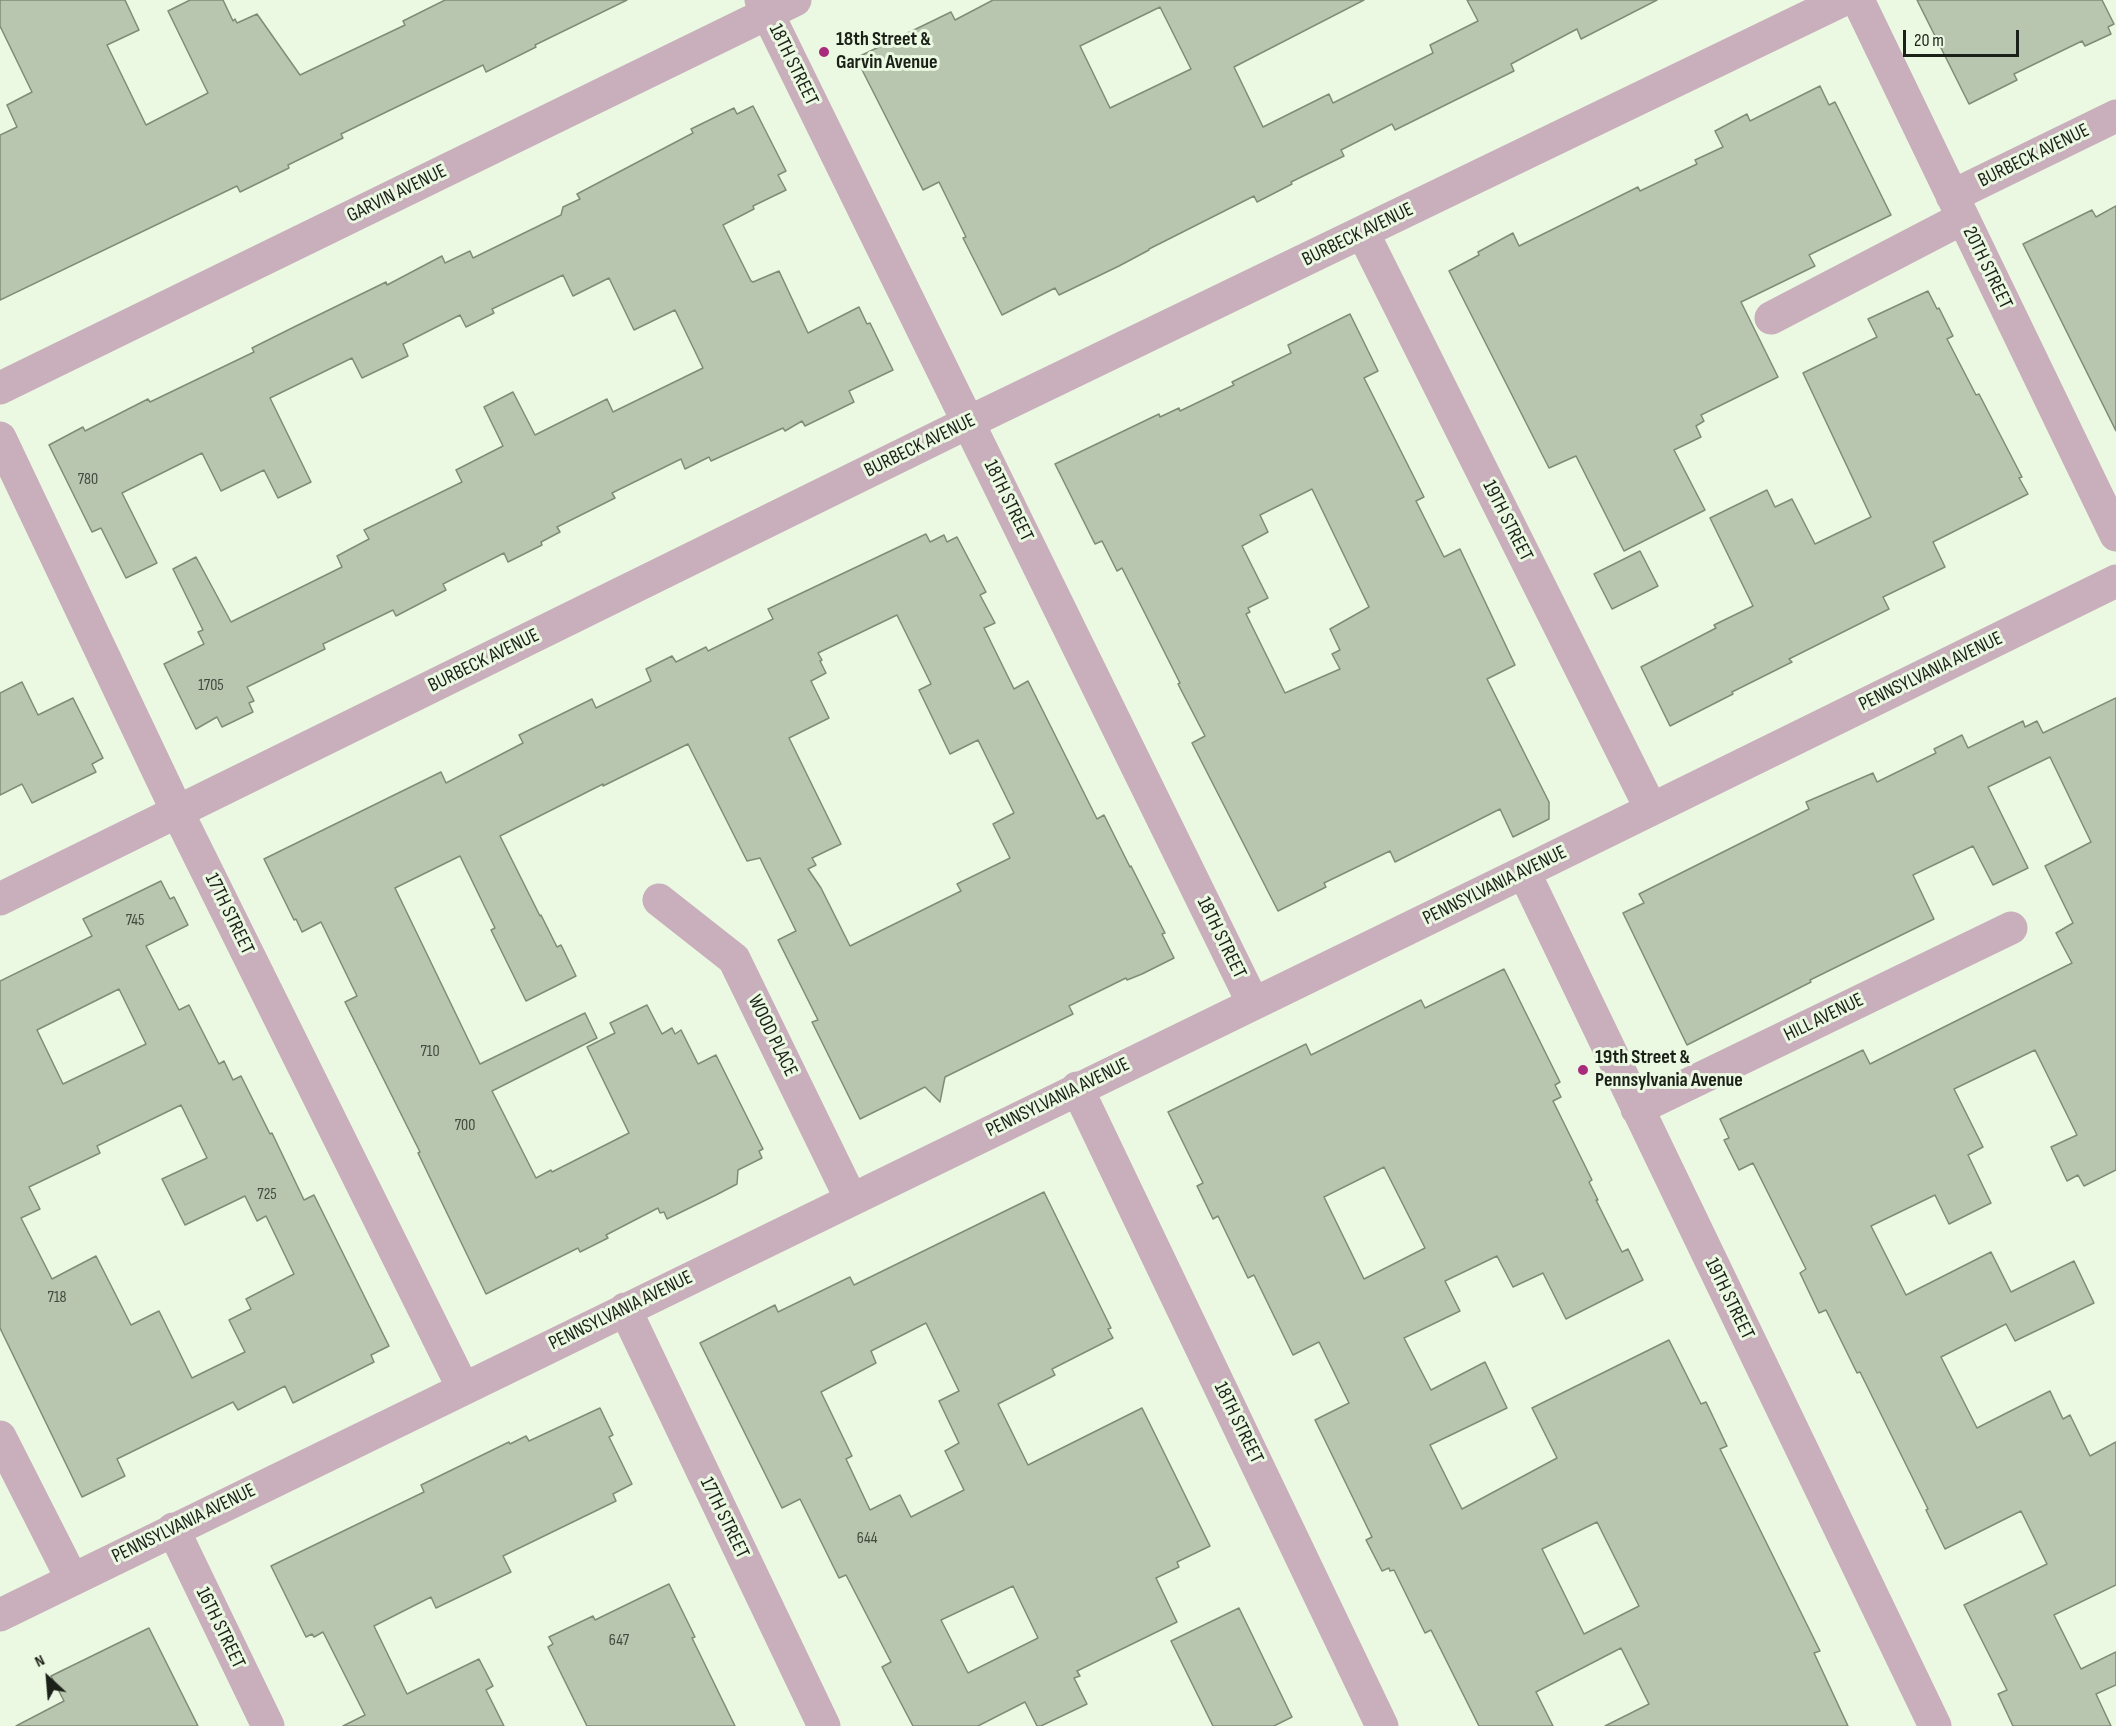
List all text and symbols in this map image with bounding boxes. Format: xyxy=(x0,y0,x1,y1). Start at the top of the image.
scale bar xyxy=(1906,18,2022,56)
street label: 18TH STREET xyxy=(763,20,823,110)
place label: 18th Street & Garvin Avenue xyxy=(836,28,937,75)
text: 20 m xyxy=(1914,30,1944,51)
marker: 18th Street & Garvin Avenue xyxy=(817,45,831,59)
street label: BURBECK AVENUE xyxy=(1975,119,2093,193)
street label: GARVIN AVENUE xyxy=(343,160,451,228)
street label: BURBECK AVENUE xyxy=(1299,198,1417,272)
street label: 20TH STREET xyxy=(1957,223,2017,313)
street label: BURBECK AVENUE xyxy=(861,409,979,483)
street label: 18TH STREET xyxy=(978,456,1038,546)
house number: 780 xyxy=(78,470,98,490)
street label: 19TH STREET xyxy=(1476,476,1538,566)
street label: BURBECK AVENUE xyxy=(425,624,543,698)
street label: PENNSYLVANIA AVENUE xyxy=(1855,627,2007,717)
house number: 1705 xyxy=(198,676,224,696)
street label: PENNSYLVANIA AVENUE xyxy=(1419,841,1571,931)
street label: 17TH STREET xyxy=(199,869,259,959)
street label: 18TH STREET xyxy=(1191,893,1251,983)
house number: 745 xyxy=(126,911,144,931)
street label: HILL AVENUE xyxy=(1780,988,1868,1048)
street label: WOOD PLACE xyxy=(742,991,802,1081)
house number: 710 xyxy=(420,1042,440,1062)
place label: 19th Street & Pennsylvania Avenue xyxy=(1595,1046,1743,1093)
street label: PENNSYLVANIA AVENUE xyxy=(982,1053,1134,1143)
marker: 19th Street & Pennsylvania Avenue xyxy=(1576,1063,1590,1077)
house number: 700 xyxy=(455,1116,475,1136)
house number: 725 xyxy=(257,1185,277,1205)
street label: 19TH STREET xyxy=(1699,1254,1759,1344)
street label: PENNSYLVANIA AVENUE xyxy=(545,1266,697,1356)
house number: 718 xyxy=(47,1288,67,1308)
street label: 18TH STREET xyxy=(1208,1378,1268,1468)
street label: 17TH STREET xyxy=(694,1473,754,1563)
street label: PENNSYLVANIA AVENUE xyxy=(108,1479,260,1569)
house number: 644 xyxy=(857,1529,877,1549)
street label: 16TH STREET xyxy=(190,1583,250,1673)
house number: 647 xyxy=(609,1631,629,1651)
north arrow xyxy=(18,1648,78,1708)
text: N xyxy=(32,1651,48,1672)

